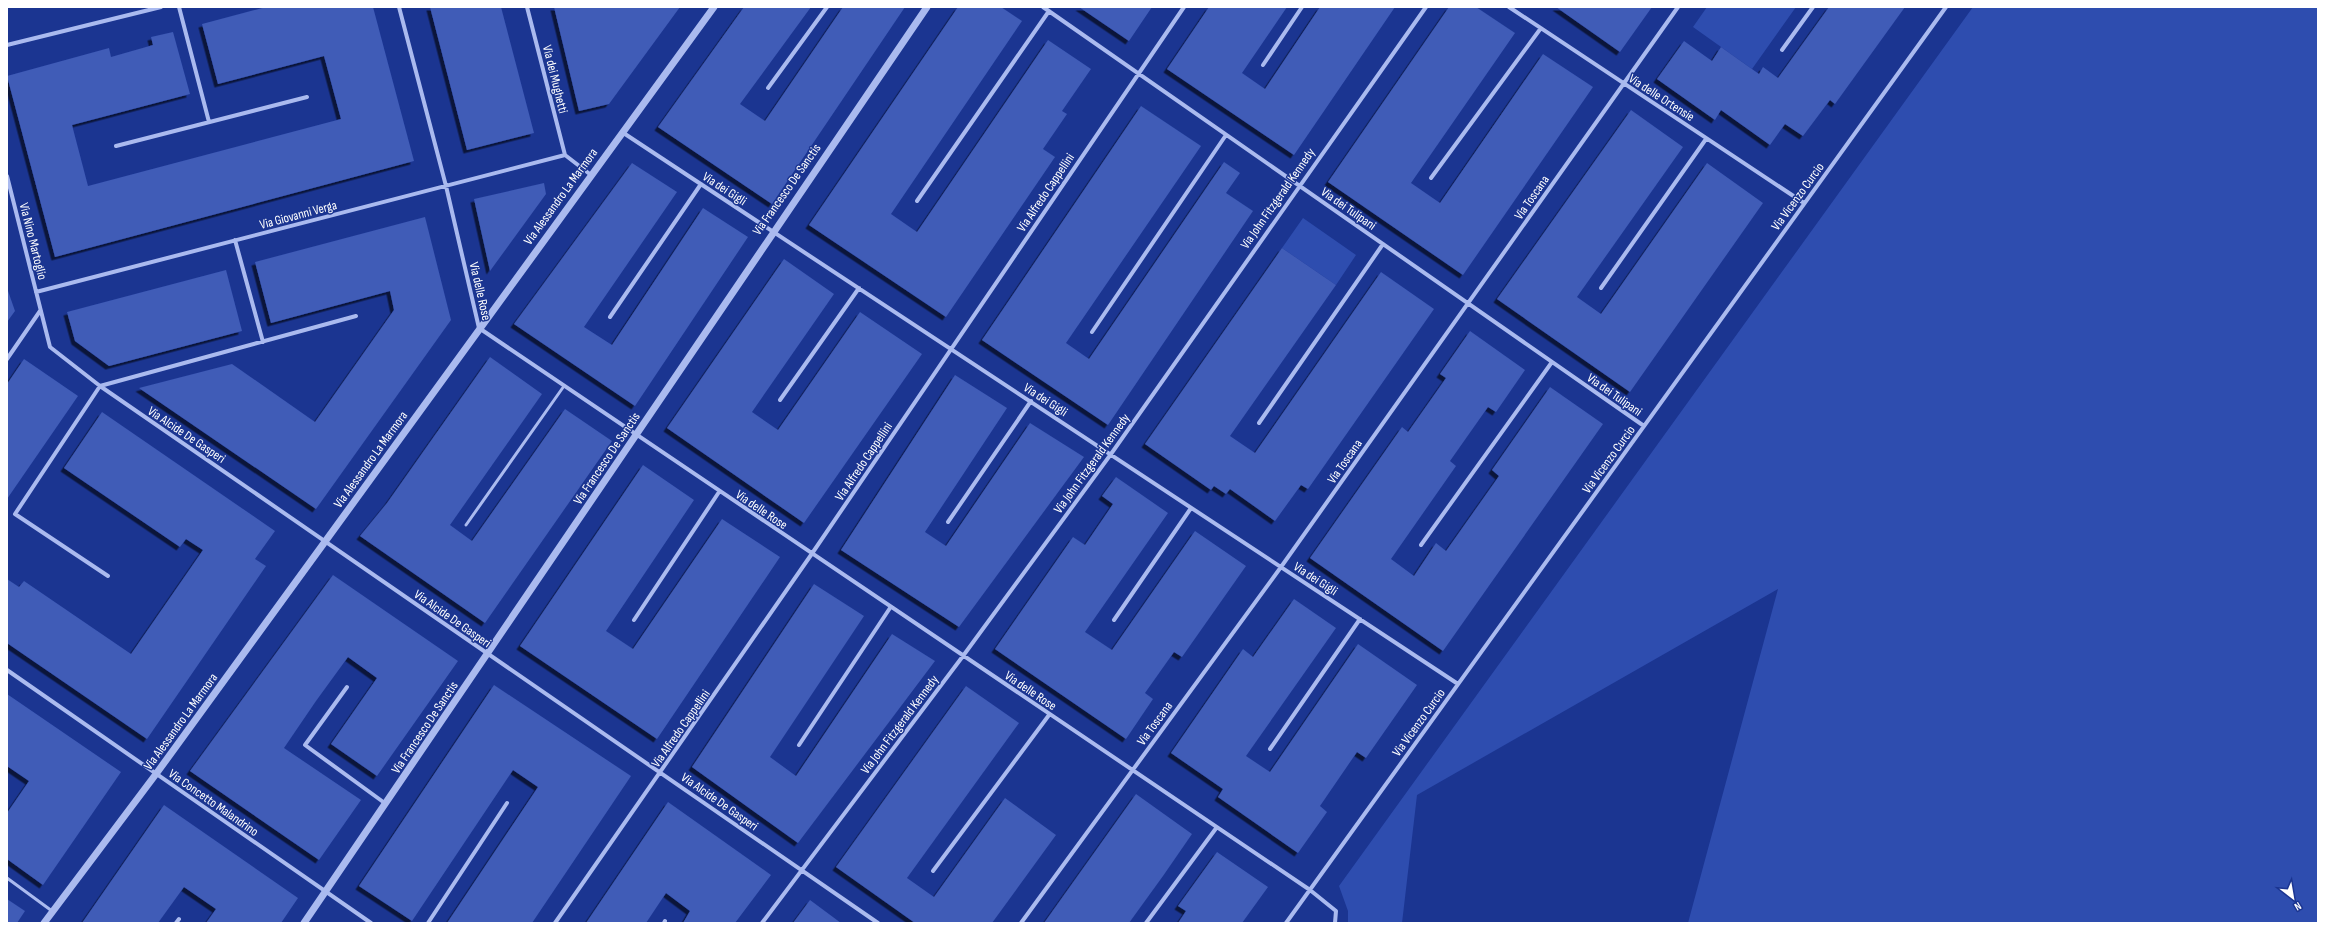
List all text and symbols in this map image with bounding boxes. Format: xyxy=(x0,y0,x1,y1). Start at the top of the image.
street label: Via dei Mughetti xyxy=(539,43,571,115)
street label: Via delle Ortensie xyxy=(1625,71,1697,125)
street label: Via Francesco De Sanctis xyxy=(749,140,825,238)
street label: Via Alessandro La Marmora xyxy=(520,145,601,248)
street label: Via John Fitzgerald Kennedy xyxy=(1237,145,1319,252)
street label: Via Alfredo Cappellini xyxy=(1014,150,1078,235)
street label: Via Vicenzo Curcio xyxy=(1768,160,1828,234)
street label: Via dei Gigli xyxy=(699,169,750,209)
street label: Via Toscana xyxy=(1511,172,1553,223)
street label: Via dei Tulipani xyxy=(1318,184,1379,234)
street label: Via Giovanni Verga xyxy=(258,197,339,233)
street label: Via Nino Martoglio xyxy=(16,201,50,281)
street label: Via delle Rose xyxy=(466,261,494,322)
street label: Via dei Tulipani xyxy=(1584,370,1645,420)
street label: Via dei Gigli xyxy=(1020,380,1071,420)
street label: Via Alcide De Gasperi xyxy=(145,403,228,467)
street label: Via Alessandro La Marmora xyxy=(330,408,411,511)
street label: Via Francesco De Sanctis xyxy=(570,409,644,508)
street label: Via John Fitzgerald Kennedy xyxy=(1050,411,1133,517)
street label: Via Alfredo Cappellini xyxy=(832,419,896,504)
street label: Via Vicenzo Curcio xyxy=(1579,423,1639,497)
street label: Via Toscana xyxy=(1324,436,1366,487)
street label: Via delle Rose xyxy=(732,487,790,533)
street label: Via dei Gigli xyxy=(1290,559,1341,599)
street label: Via Alcide De Gasperi xyxy=(411,586,494,651)
street label: Via delle Rose xyxy=(1001,668,1059,714)
street label: Via Alessandro La Marmora xyxy=(140,670,221,773)
street label: Via John Fitzgerald Kennedy xyxy=(858,672,942,777)
street label: Via Francesco De Sanctis xyxy=(388,678,462,777)
street label: Via Vicenzo Curcio xyxy=(1389,686,1449,760)
street label: Via Alfredo Cappellini xyxy=(648,687,714,771)
street label: Via Toscana xyxy=(1134,698,1176,749)
street label: Via Concetto Malandrino xyxy=(165,766,262,840)
street label: Via Alcide De Gasperi xyxy=(678,769,761,834)
north arrow xyxy=(2273,878,2313,918)
text: N xyxy=(2292,899,2304,913)

